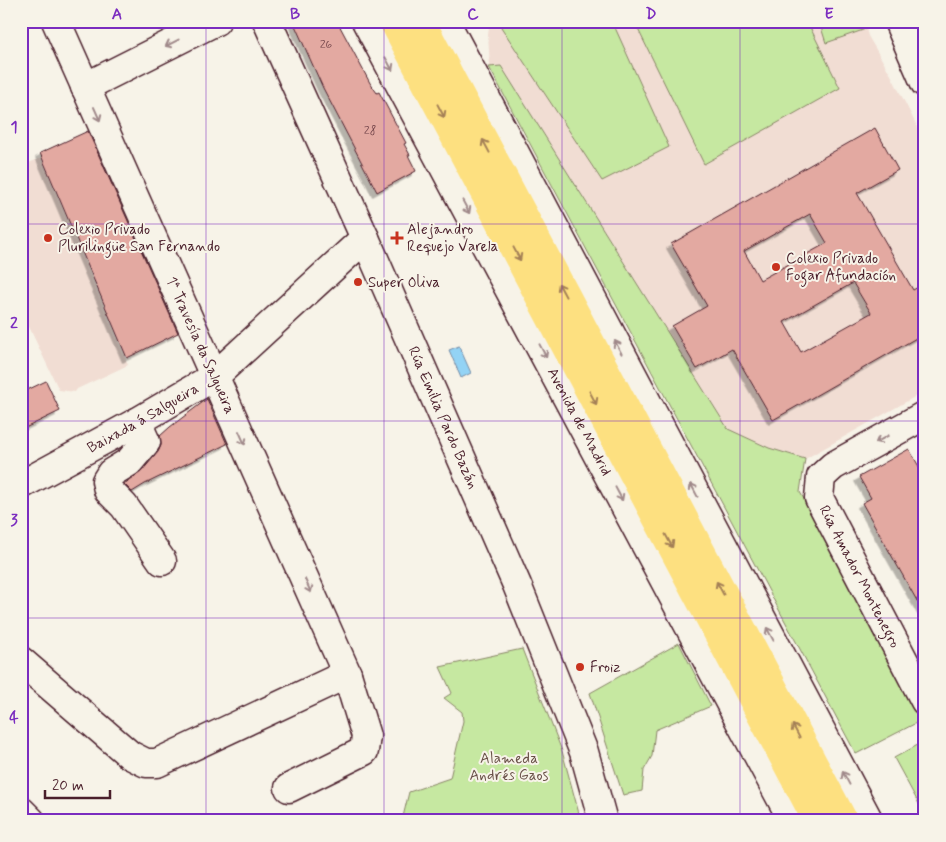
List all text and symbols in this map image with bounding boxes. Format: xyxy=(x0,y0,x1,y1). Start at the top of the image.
text: A xyxy=(112,4,122,25)
text: B xyxy=(290,4,300,25)
text: C xyxy=(467,4,479,25)
text: D xyxy=(645,4,657,25)
text: E xyxy=(824,4,834,25)
house number: 26 xyxy=(320,37,333,53)
one-way arrow xyxy=(165,39,180,48)
one-way arrow xyxy=(385,56,395,71)
one-way arrow xyxy=(436,103,446,118)
one-way arrow xyxy=(93,106,102,121)
text: 1 xyxy=(10,117,18,138)
house number: 28 xyxy=(364,123,376,139)
one-way arrow xyxy=(481,139,490,154)
one-way arrow xyxy=(461,200,471,215)
place label: Colexio Privado Plurilingüe San Fernando xyxy=(58,220,220,258)
place label: Alejandro Requejo Varela xyxy=(407,220,499,257)
marker: Colexio Privado Plurilingüe San Fernando xyxy=(42,232,54,244)
marker: Alejandro Requejo Varela xyxy=(391,232,403,244)
one-way arrow xyxy=(513,246,522,261)
place label: Colexio Privado Fogar Afundación xyxy=(786,249,896,287)
marker: Colexio Privado Fogar Afundación xyxy=(770,261,782,273)
street label: 1ª Travesía da Salgueira xyxy=(161,273,240,418)
place label: Super Oliva xyxy=(368,273,440,293)
marker: Super Oliva xyxy=(352,276,364,288)
one-way arrow xyxy=(557,282,567,297)
text: 2 xyxy=(10,313,18,334)
one-way arrow xyxy=(613,340,622,355)
street label: Rúa Emilia Pardo Bazán xyxy=(403,343,483,492)
one-way arrow xyxy=(538,343,548,358)
street label: Avenida de Madrid xyxy=(542,364,616,480)
street label: Baixada á Salgueira xyxy=(84,379,203,458)
one-way arrow xyxy=(588,390,598,405)
one-way arrow xyxy=(238,430,248,445)
one-way arrow xyxy=(875,435,890,444)
one-way arrow xyxy=(689,483,699,498)
one-way arrow xyxy=(615,486,624,501)
street label: Rúa Amador Montenegro xyxy=(814,502,905,652)
text: 3 xyxy=(10,510,18,531)
one-way arrow xyxy=(664,534,674,549)
one-way arrow xyxy=(304,578,314,593)
one-way arrow xyxy=(715,580,725,595)
one-way arrow xyxy=(765,627,774,642)
place label: Froiz xyxy=(590,658,621,678)
marker: Froiz xyxy=(574,661,586,673)
text: 4 xyxy=(9,707,19,728)
one-way arrow xyxy=(791,724,801,739)
park label: Alameda Andrés Gaos xyxy=(470,749,549,786)
scale bar xyxy=(45,767,110,799)
one-way arrow xyxy=(841,770,851,785)
text: 20 m xyxy=(52,776,84,796)

